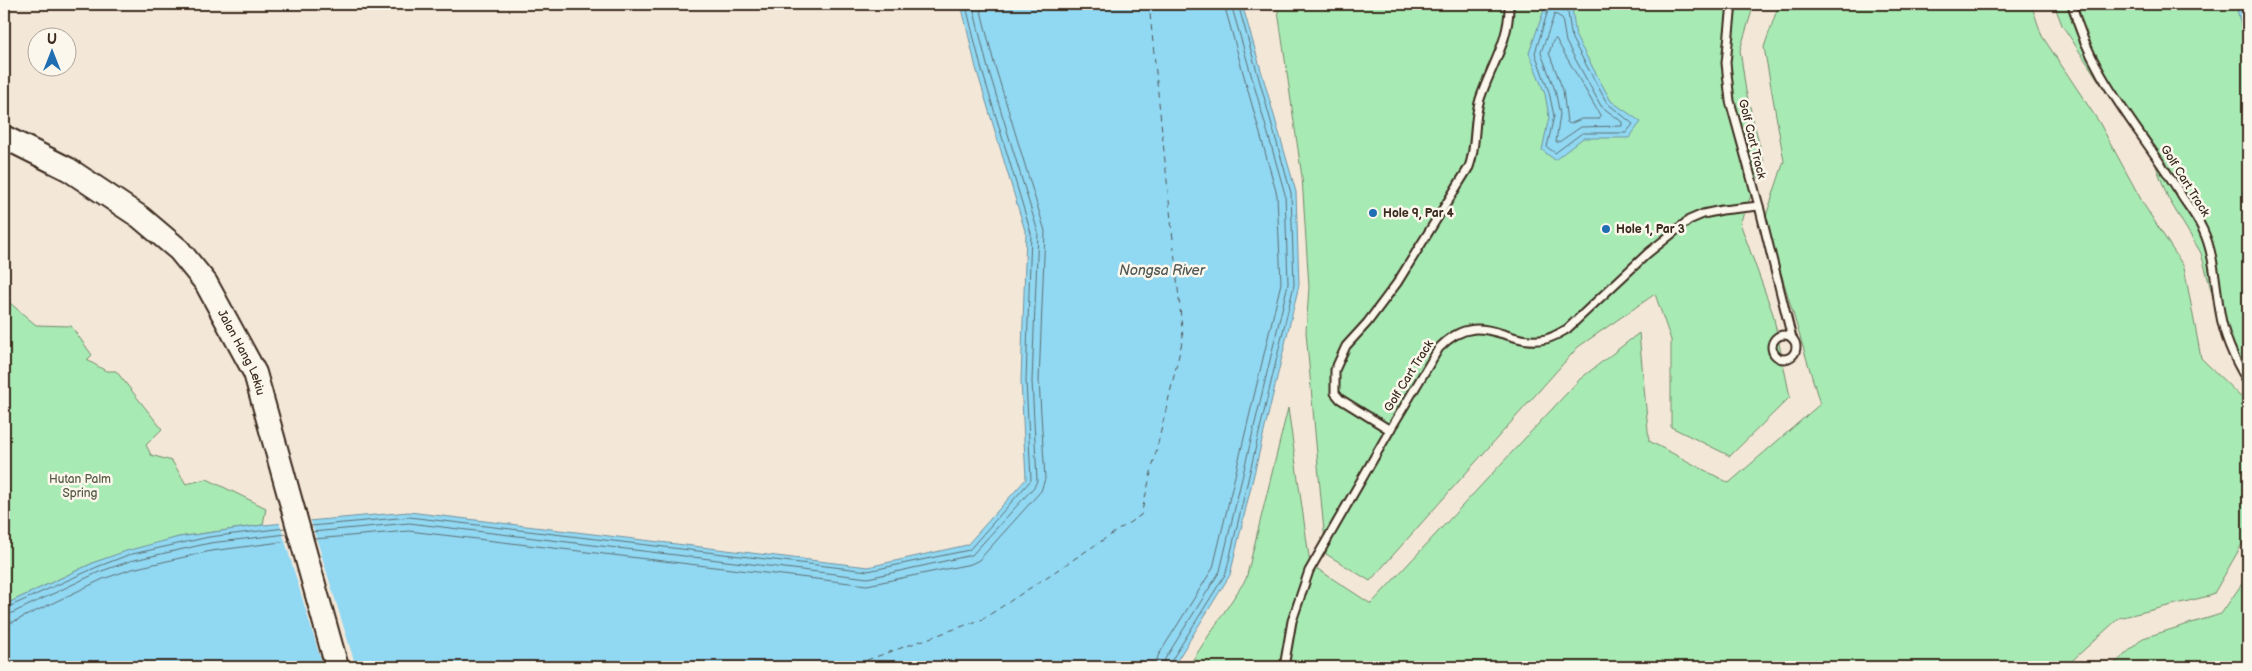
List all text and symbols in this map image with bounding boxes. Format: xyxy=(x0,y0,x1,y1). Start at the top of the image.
north arrow xyxy=(28,28,78,78)
text: U xyxy=(47,31,57,48)
street label: Golf Cart Track xyxy=(1735,98,1769,180)
street label: Golf Cart Track xyxy=(2157,142,2213,220)
place label: Hole 9, Par 4 xyxy=(1383,206,1454,221)
marker: Hole 9, Par 4 xyxy=(1367,207,1379,219)
place label: Hole 1, Par 3 xyxy=(1616,222,1685,237)
marker: Hole 1, Par 3 xyxy=(1600,223,1612,235)
water label: Nongsa River xyxy=(1119,262,1206,279)
street label: Jalan Hang Lekiu xyxy=(214,307,268,397)
street label: Golf Cart Track xyxy=(1381,337,1437,415)
park label: Hutan Palm Spring xyxy=(49,472,111,501)

